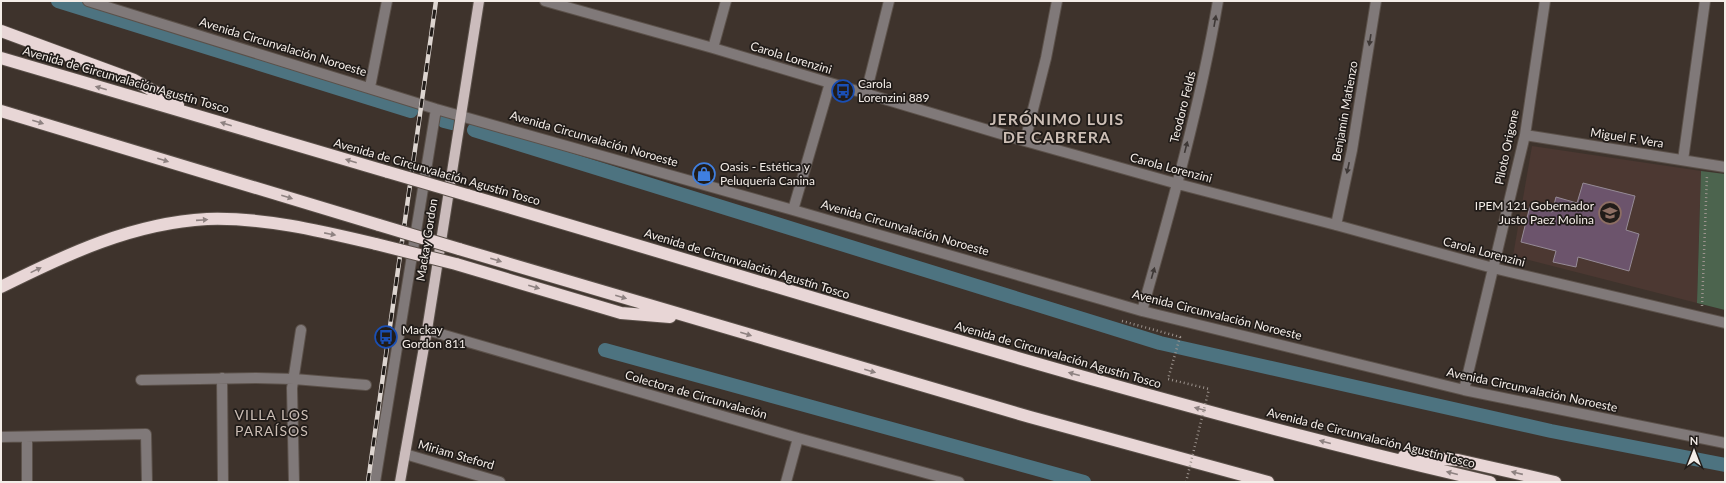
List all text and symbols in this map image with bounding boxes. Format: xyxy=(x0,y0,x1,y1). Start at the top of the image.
street label: Avenida Circunvalación Noroeste xyxy=(198,14,369,79)
one-way arrow xyxy=(1212,15,1218,27)
one-way arrow xyxy=(1367,33,1373,46)
street label: Carola Lorenzini xyxy=(749,38,834,77)
street label: Avenida de Circunvalación Agustín Tosco xyxy=(21,43,231,116)
street label: Benjamín Matienzo xyxy=(1328,59,1361,162)
street label: Teodoro Felds xyxy=(1166,69,1199,144)
place label: Carola Lorenzini 889 xyxy=(858,76,930,105)
bus stop icon: Carola Lorenzini 889 xyxy=(830,78,856,104)
one-way arrow xyxy=(95,84,108,90)
street label: Avenida Circunvalación Noroeste xyxy=(508,107,680,170)
street label: Piloto Origone xyxy=(1491,108,1522,186)
district label: JERÓNIMO LUIS DE CABRERA xyxy=(990,109,1124,146)
one-way arrow xyxy=(33,119,45,125)
one-way arrow xyxy=(220,121,232,127)
street label: Miguel F. Vera xyxy=(1589,124,1665,151)
street label: Avenida de Circunvalación Agustín Tosco xyxy=(332,135,542,208)
one-way arrow xyxy=(1184,141,1190,154)
street label: Carola Lorenzini xyxy=(1128,149,1214,186)
one-way arrow xyxy=(157,157,169,163)
one-way arrow xyxy=(344,158,356,164)
place label: Oasis - Estética y Peluquería Canina xyxy=(720,159,815,188)
shop icon: Oasis - Estética y Peluquería Canina xyxy=(691,161,717,187)
one-way arrow xyxy=(1345,161,1351,174)
one-way arrow xyxy=(282,194,294,200)
street label: Avenida Circunvalación Noroeste xyxy=(819,196,991,259)
street label: Mackay Gordon xyxy=(413,198,440,282)
place label: IPEM 121 Gobernador Justo Paez Molina xyxy=(1475,198,1595,227)
school or university icon: IPEM 121 Gobernador Justo Paez Molina xyxy=(1597,200,1623,226)
one-way arrow xyxy=(195,216,208,223)
street label: Avenida de Circunvalación Agustín Tosco xyxy=(643,225,852,302)
one-way arrow xyxy=(324,231,336,237)
street label: Carola Lorenzini xyxy=(1441,233,1527,270)
one-way arrow xyxy=(491,257,503,263)
one-way arrow xyxy=(30,267,42,273)
one-way arrow xyxy=(1150,267,1156,279)
one-way arrow xyxy=(528,284,540,290)
street label: Avenida Circunvalación Noroeste xyxy=(1131,286,1303,343)
one-way arrow xyxy=(615,294,627,300)
street label: Avenida de Circunvalación Agustín Tosco xyxy=(953,318,1163,391)
place label: Mackay Gordon 811 xyxy=(402,322,466,351)
bus stop icon: Mackay Gordon 811 xyxy=(373,324,399,350)
one-way arrow xyxy=(740,331,752,337)
street label: Avenida Circunvalación Noroeste xyxy=(1445,364,1619,415)
street label: Colectora de Circunvalación xyxy=(623,367,769,422)
one-way arrow xyxy=(864,368,876,374)
one-way arrow xyxy=(1068,371,1080,377)
street label: Avenida de Circunvalación Agustín Tosco xyxy=(1265,404,1477,471)
one-way arrow xyxy=(1193,405,1206,411)
district label: VILLA LOS PARAÍSOS xyxy=(235,406,309,439)
north arrow xyxy=(1674,431,1714,471)
text: N xyxy=(1690,434,1698,447)
street label: Miriam Steford xyxy=(416,436,496,473)
one-way arrow xyxy=(1319,439,1331,445)
one-way arrow xyxy=(1445,470,1458,476)
one-way arrow xyxy=(1510,470,1523,476)

